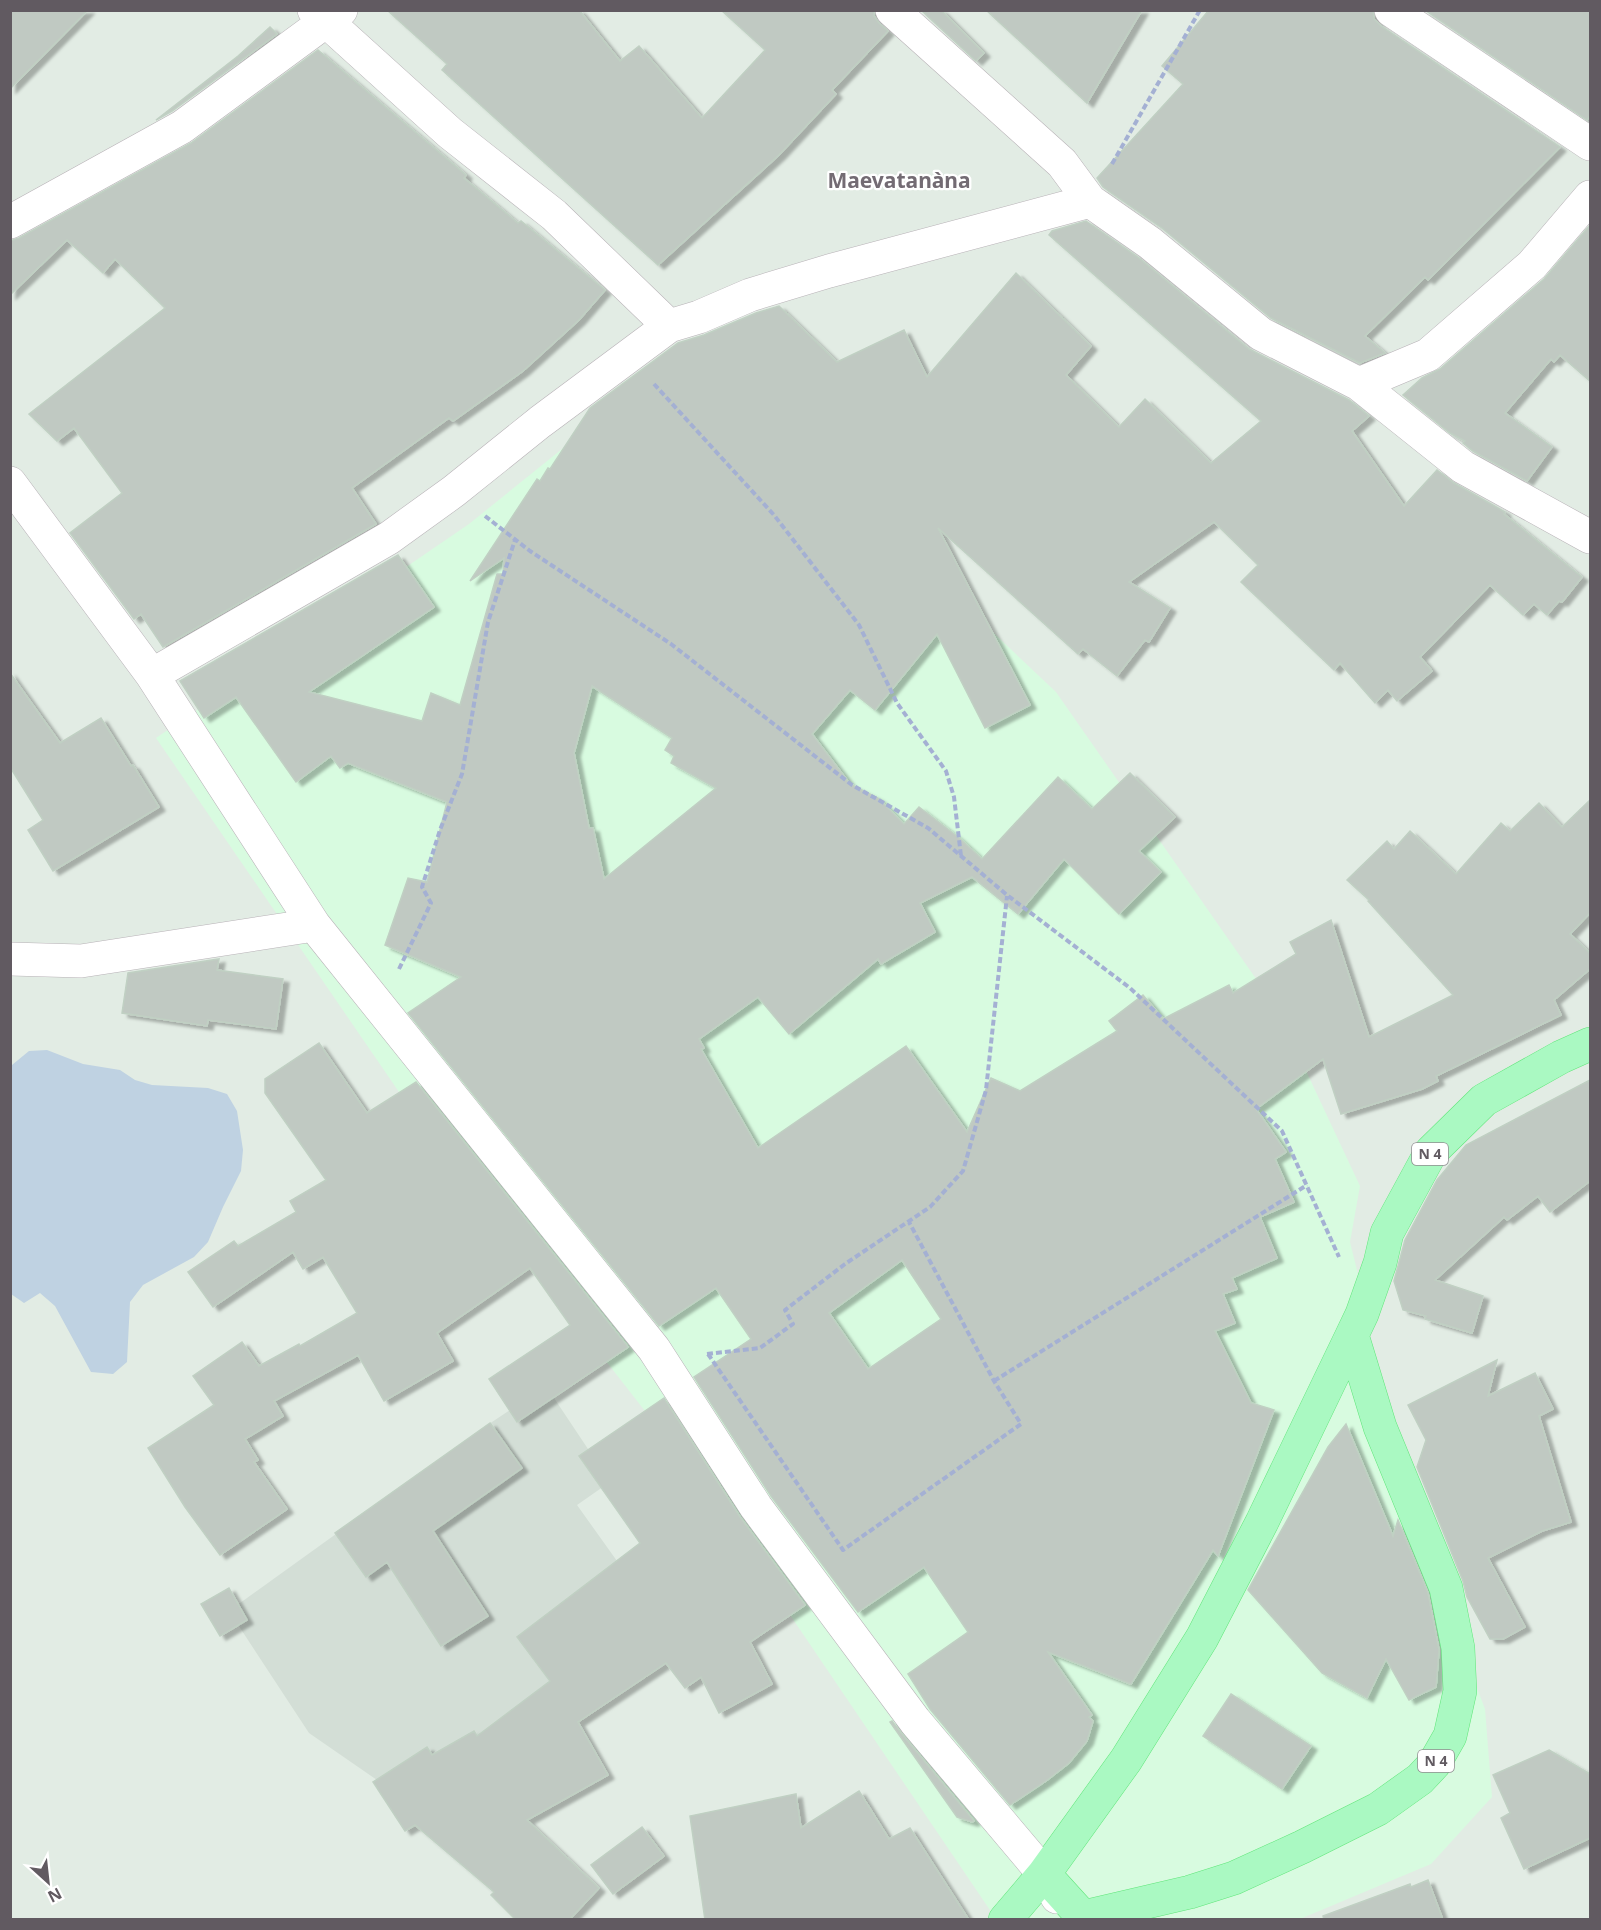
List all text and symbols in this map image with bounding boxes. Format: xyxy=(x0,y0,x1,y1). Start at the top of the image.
district label: Maevatanàna xyxy=(827,166,971,194)
road number: N 4 xyxy=(1412,1143,1448,1165)
road number: N 4 xyxy=(1418,1750,1454,1772)
north arrow xyxy=(18,1852,78,1912)
text: N xyxy=(44,1883,66,1908)

